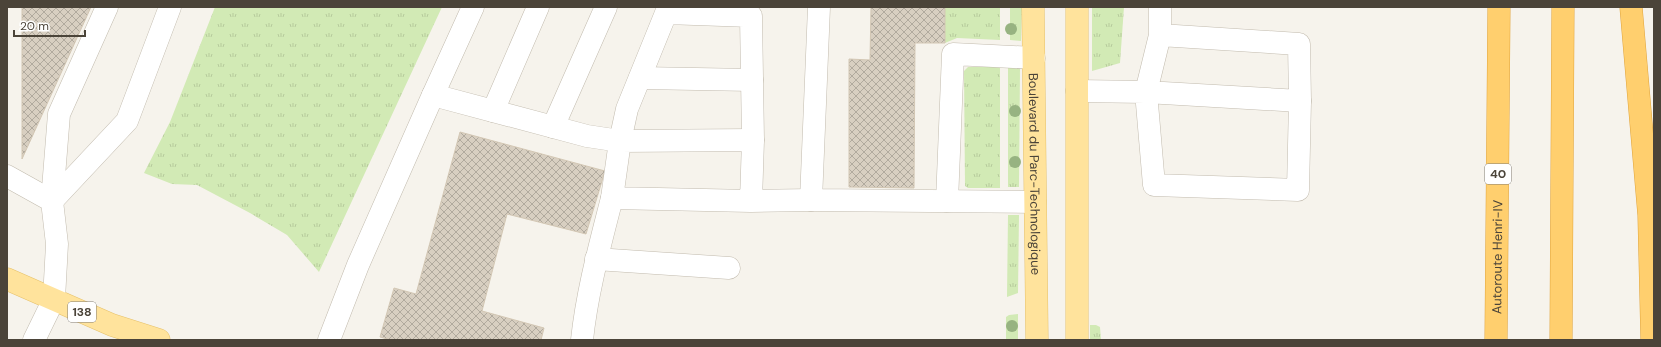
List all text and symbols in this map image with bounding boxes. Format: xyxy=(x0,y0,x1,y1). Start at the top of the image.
scale bar xyxy=(14,12,85,38)
text: 20 m xyxy=(20,18,49,34)
street label: Boulevard du Parc-Technologique xyxy=(1025,73,1045,275)
road number: 40 xyxy=(1485,164,1511,184)
street label: Autoroute Henri-IV xyxy=(1488,199,1506,314)
road number: 138 xyxy=(68,302,96,322)

